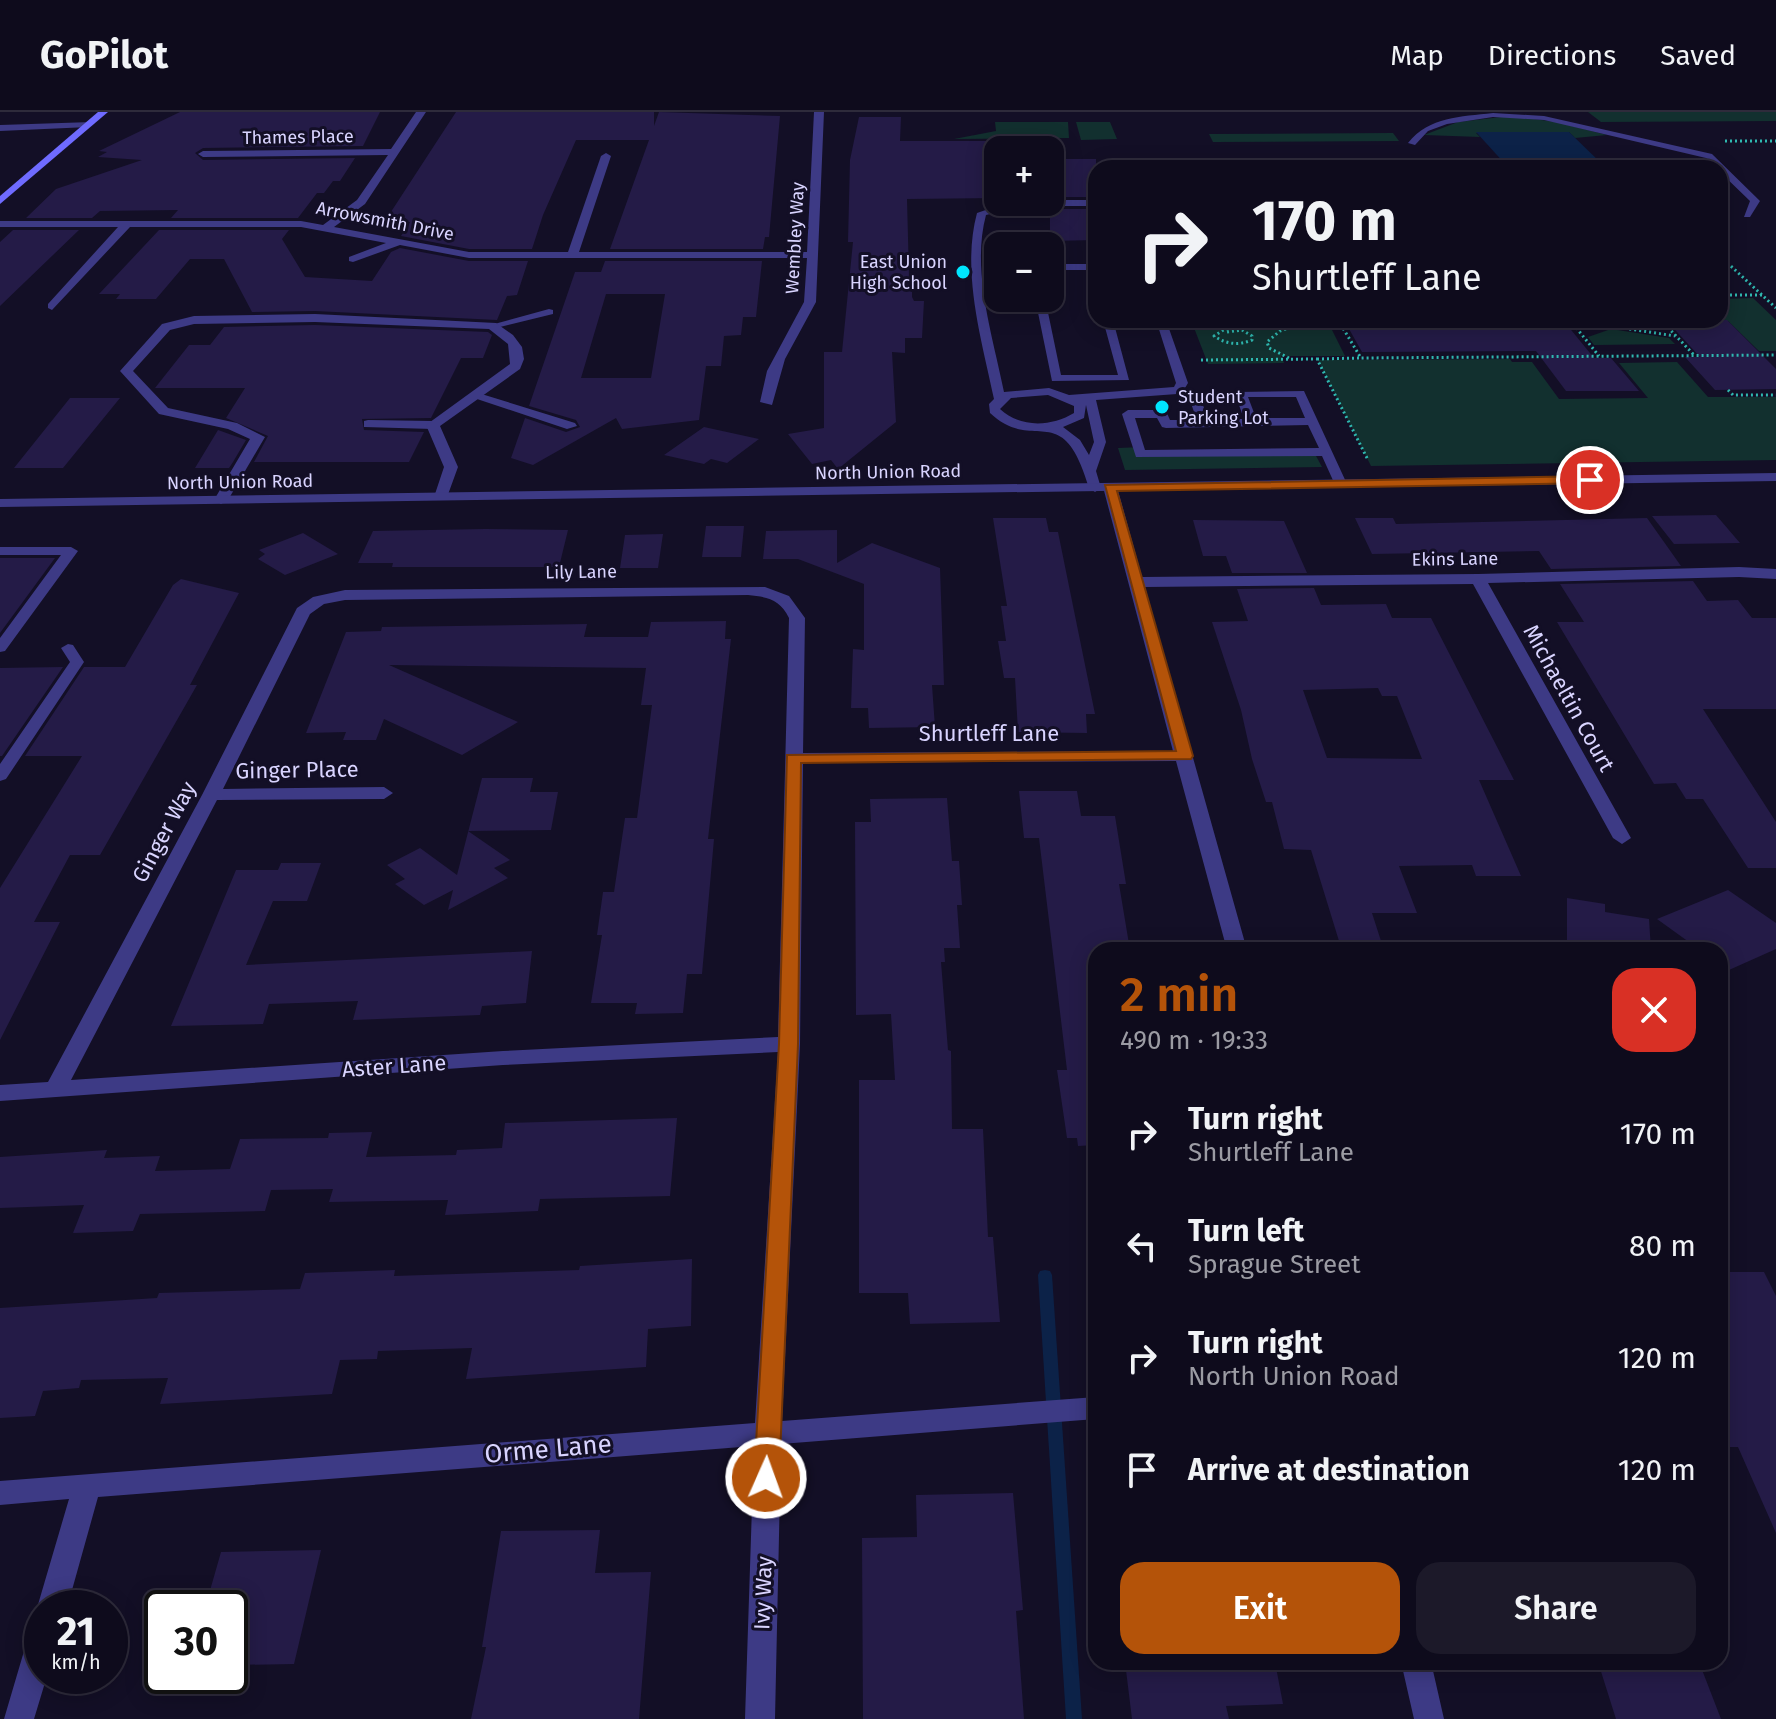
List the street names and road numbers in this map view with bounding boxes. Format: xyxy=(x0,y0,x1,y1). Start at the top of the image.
street label: Thames Place xyxy=(242,125,354,149)
street label: Wembley Way xyxy=(781,181,809,294)
street label: Arrowsmith Drive xyxy=(314,197,456,245)
street label: North Union Road xyxy=(815,460,961,484)
street label: North Union Road xyxy=(167,470,313,494)
street label: Ekins Lane xyxy=(1412,547,1498,571)
street label: Lily Lane xyxy=(545,560,617,584)
street label: Michaeltin Court xyxy=(1517,620,1621,776)
street label: Shurtleff Lane xyxy=(919,720,1059,747)
street label: Ginger Place xyxy=(235,755,359,785)
street label: Ginger Way xyxy=(126,777,202,887)
street label: Aster Lane xyxy=(341,1049,447,1083)
street label: Orme Lane xyxy=(483,1428,613,1470)
street label: Ivy Way xyxy=(748,1555,778,1630)

